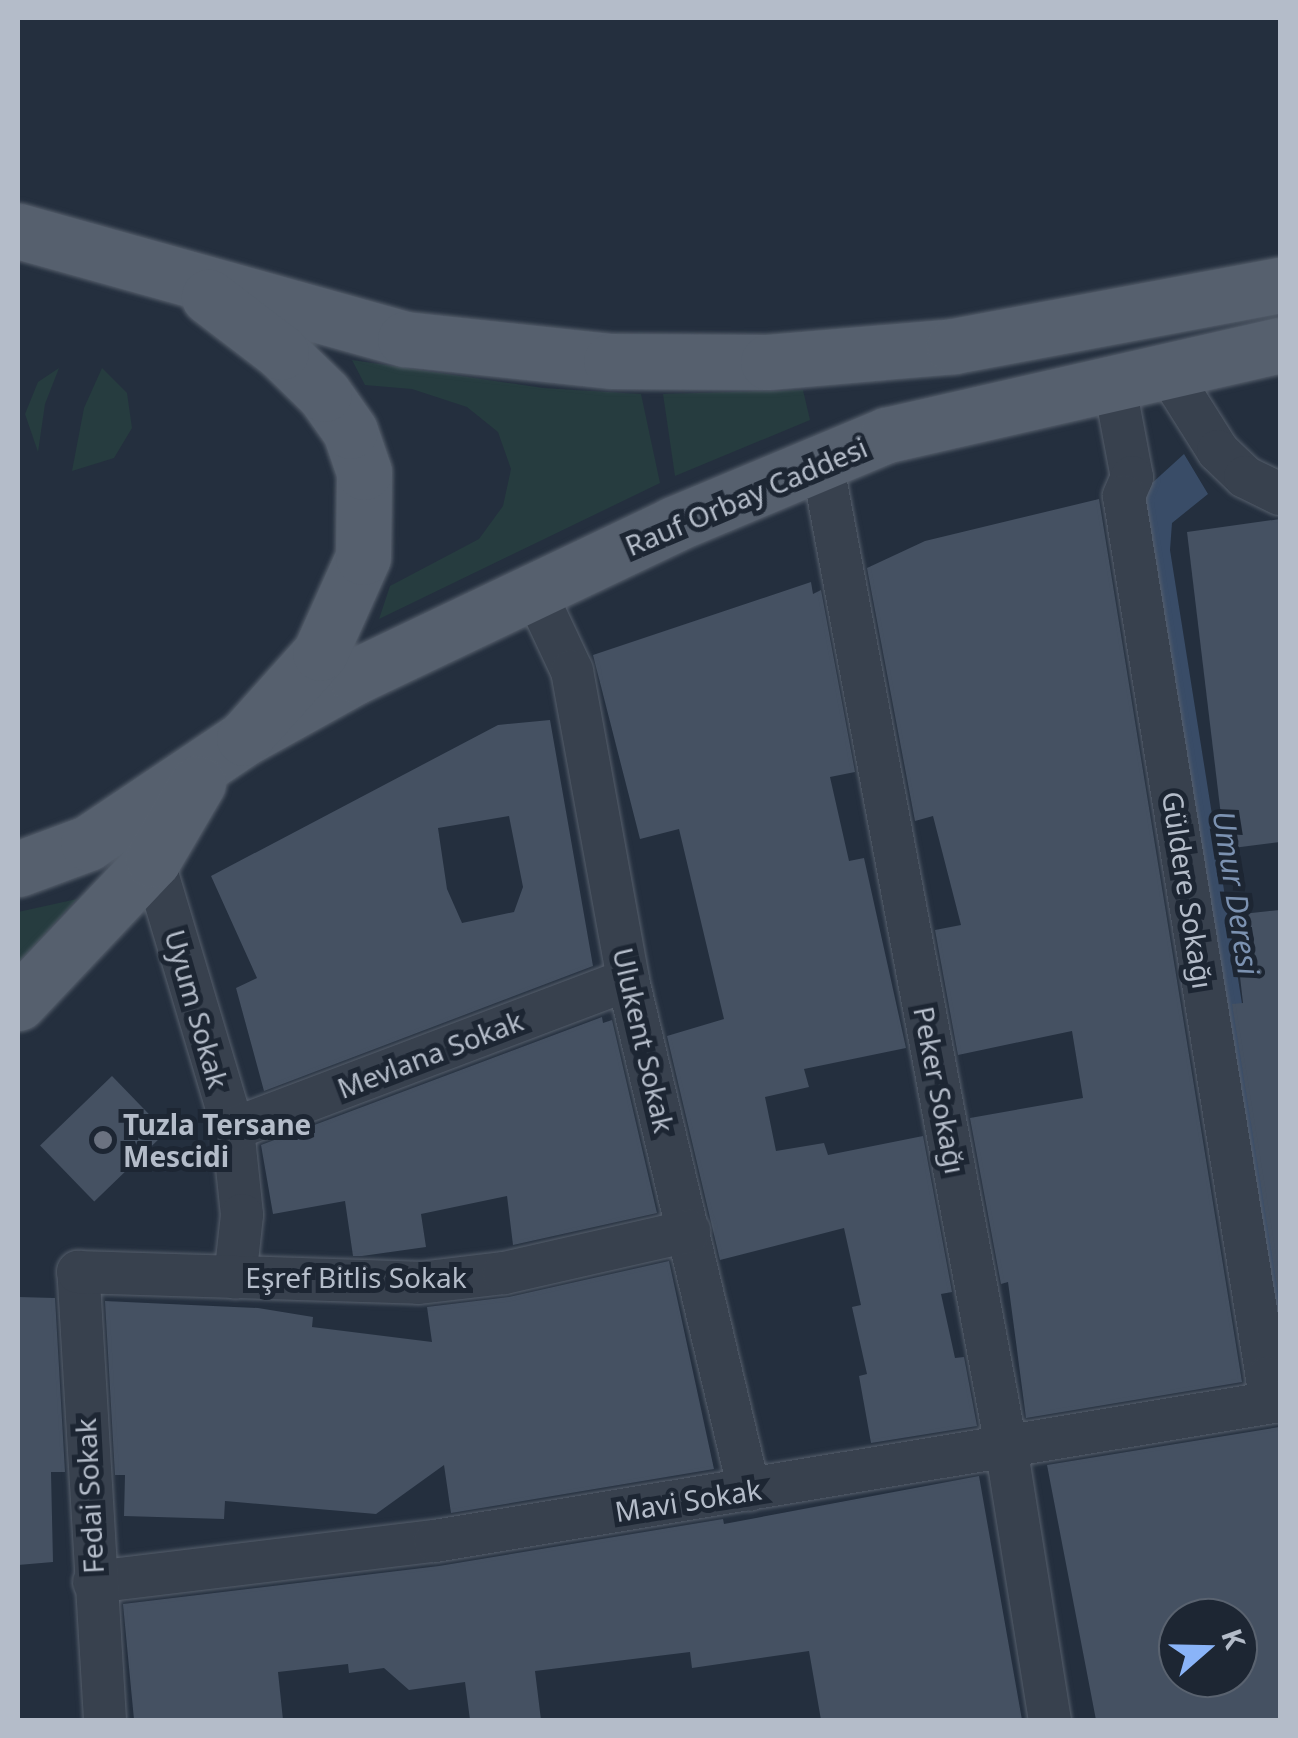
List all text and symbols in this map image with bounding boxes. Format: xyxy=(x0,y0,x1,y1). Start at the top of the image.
street label: Rauf Orbay Caddesi xyxy=(620,430,872,562)
street label: Güldere Sokağı xyxy=(1156,789,1220,991)
water label: Umur Deresi xyxy=(1205,808,1267,978)
street label: Uyum Sokak xyxy=(158,926,236,1092)
street label: Ulukent Sokak xyxy=(606,944,682,1136)
street label: Mevlana Sokak xyxy=(332,1003,528,1105)
street label: Peker Sokağı xyxy=(907,1003,973,1177)
place label: Tuzla Tersane Mescidi xyxy=(123,1107,311,1173)
marker: Tuzla Tersane Mescidi xyxy=(92,1129,114,1151)
street label: Eşref Bitlis Sokak xyxy=(245,1260,467,1294)
street label: Fedai Sokak xyxy=(68,1417,110,1575)
street label: Mavi Sokak xyxy=(612,1472,764,1528)
north arrow xyxy=(1158,1598,1258,1698)
text: K xyxy=(1213,1623,1255,1654)

